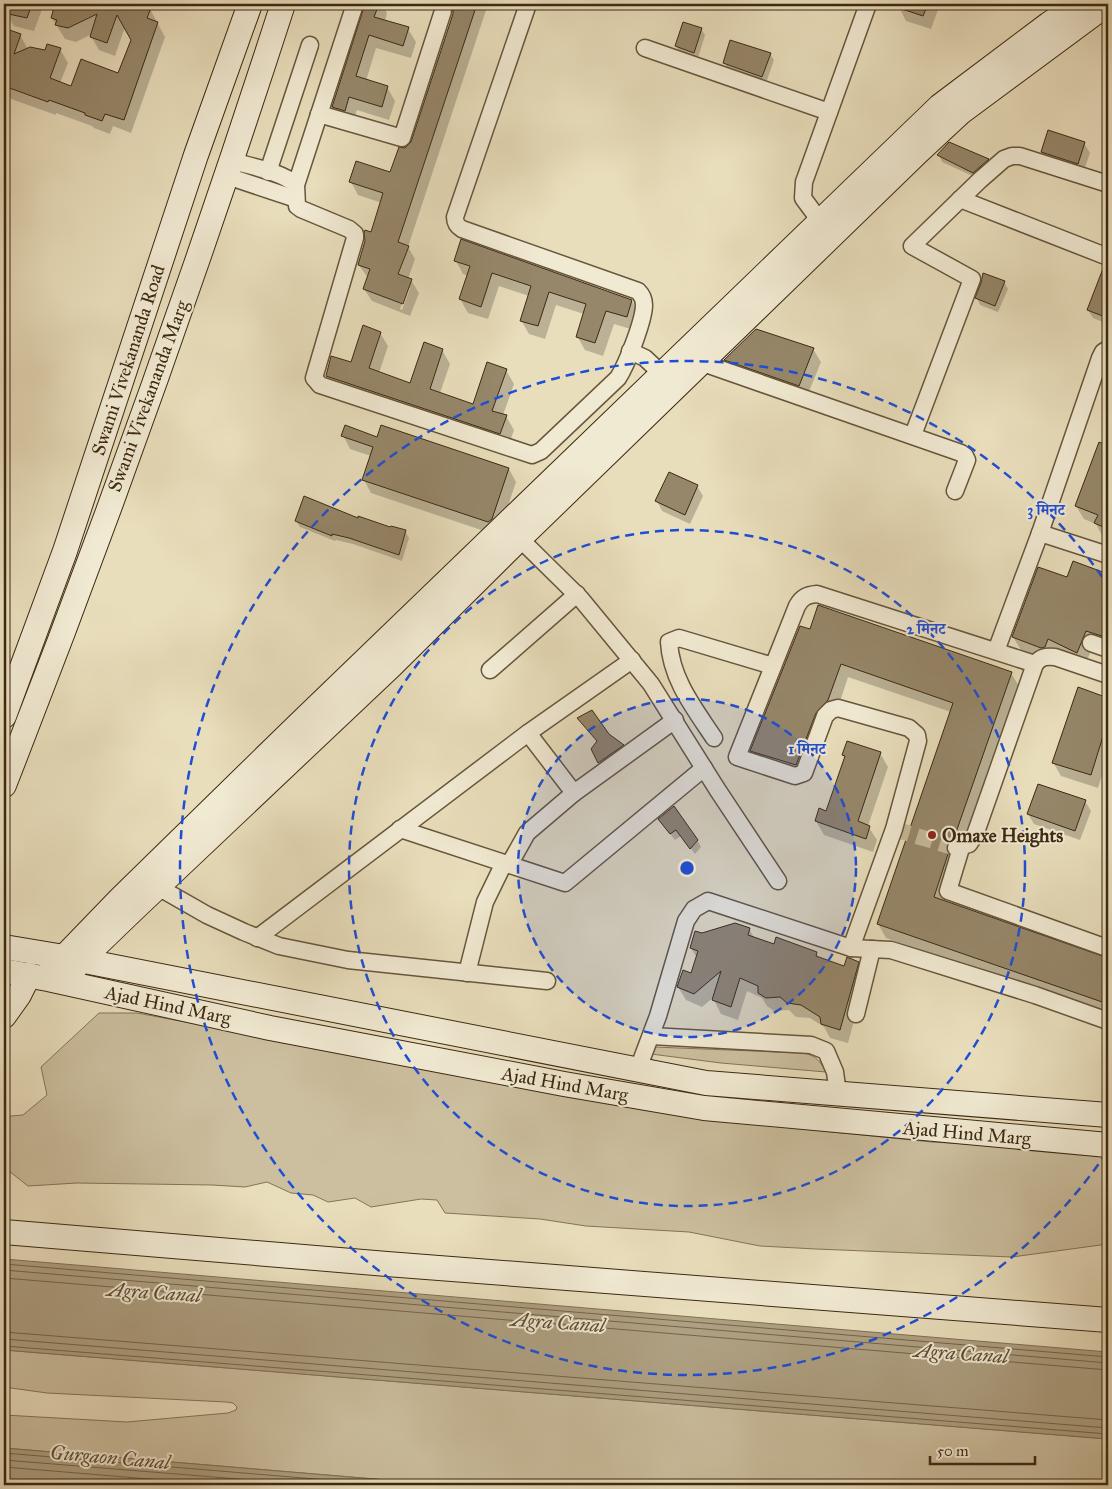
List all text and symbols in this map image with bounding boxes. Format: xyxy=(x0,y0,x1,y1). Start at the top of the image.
street label: Swami Vivekananda Road xyxy=(86,261,170,458)
street label: Swami Vivekananda Marg xyxy=(103,297,194,495)
text: 3 मिनट xyxy=(1027,501,1067,520)
text: 2 मिनट xyxy=(906,620,947,638)
text: 1 मिनट xyxy=(788,740,828,758)
place label: Omaxe Heights xyxy=(942,824,1063,848)
marker: Omaxe Heights xyxy=(926,829,938,841)
centre of rings xyxy=(678,859,696,877)
street label: Ajad Hind Marg xyxy=(102,980,233,1031)
street label: Ajad Hind Marg xyxy=(499,1061,630,1107)
street label: Ajad Hind Marg xyxy=(901,1116,1032,1151)
water label: Agra Canal xyxy=(104,1277,203,1307)
water label: Agra Canal xyxy=(508,1307,607,1337)
water label: Agra Canal xyxy=(911,1338,1010,1368)
scale bar xyxy=(930,1434,1034,1466)
water label: Gurgaon Canal xyxy=(49,1440,173,1474)
text: 50 m xyxy=(937,1442,969,1460)

